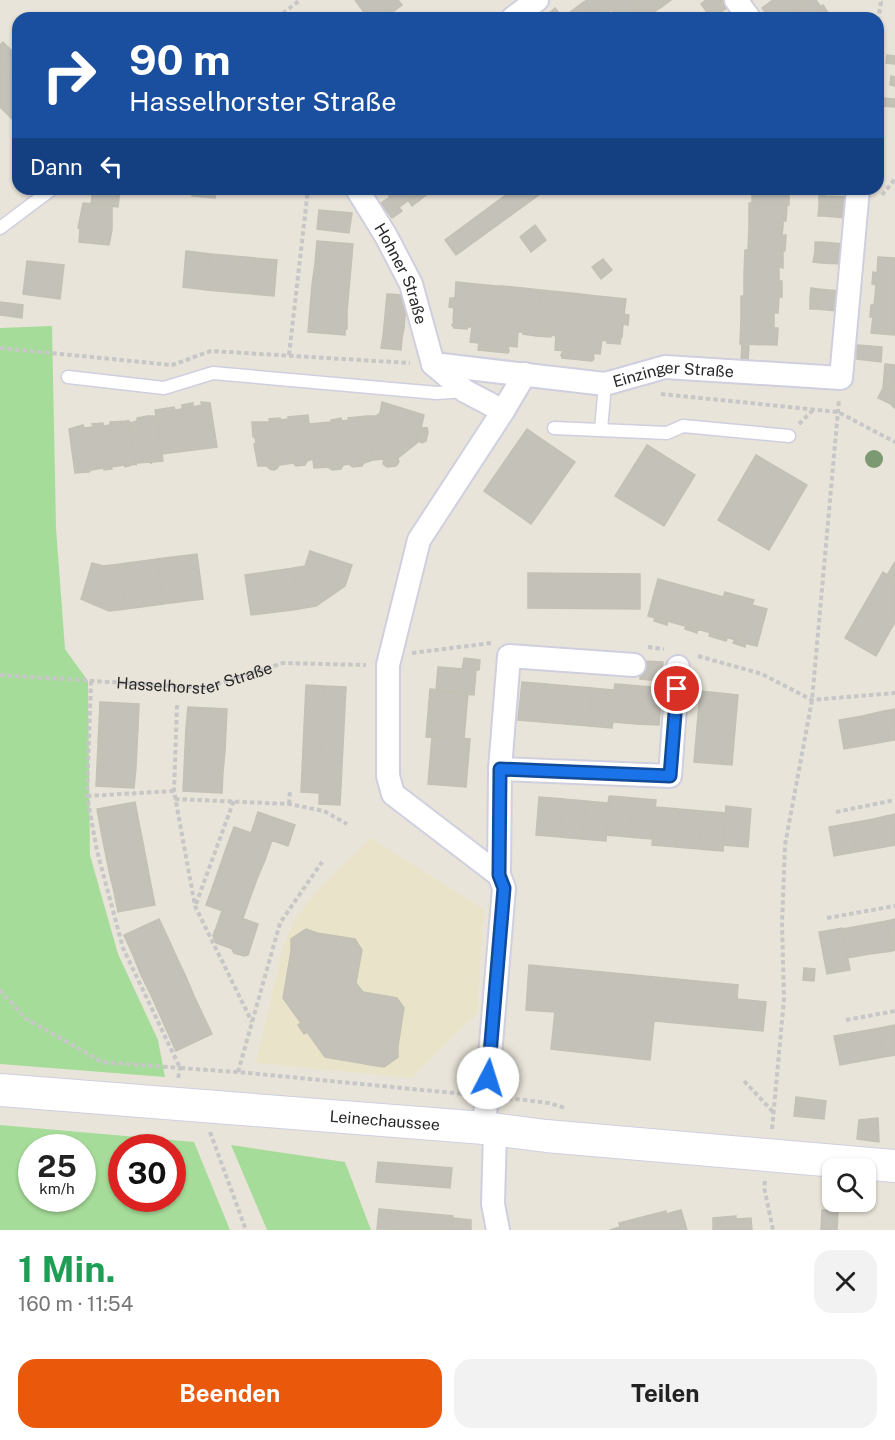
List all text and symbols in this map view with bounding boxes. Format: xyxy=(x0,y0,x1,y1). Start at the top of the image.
text: 90 m xyxy=(129,35,231,84)
icon: right xyxy=(30,36,108,114)
text: Hasselhorster Straße xyxy=(129,85,397,117)
icon: left xyxy=(95,150,128,183)
text: Dann xyxy=(30,154,83,180)
street label: Hohner Straße xyxy=(371,219,431,326)
street label: Einzinger Straße xyxy=(610,358,734,391)
street label: Hasselhorster Straße xyxy=(116,658,275,698)
pin xyxy=(651,663,702,714)
icon: arrive xyxy=(660,672,693,705)
position arrow xyxy=(456,1046,520,1110)
street label: Leinechaussee xyxy=(329,1106,441,1134)
speed limit sign: 30 xyxy=(108,1134,186,1212)
text: 25 xyxy=(37,1148,77,1184)
map controls xyxy=(822,1158,876,1212)
button: search xyxy=(822,1158,876,1212)
text: km/h xyxy=(39,1180,75,1197)
text: 1 Min. xyxy=(18,1248,115,1290)
button: close xyxy=(814,1250,877,1313)
text: 160 m · 11:54 xyxy=(18,1292,133,1316)
button: Beenden xyxy=(18,1359,442,1428)
button: Teilen xyxy=(454,1359,877,1428)

